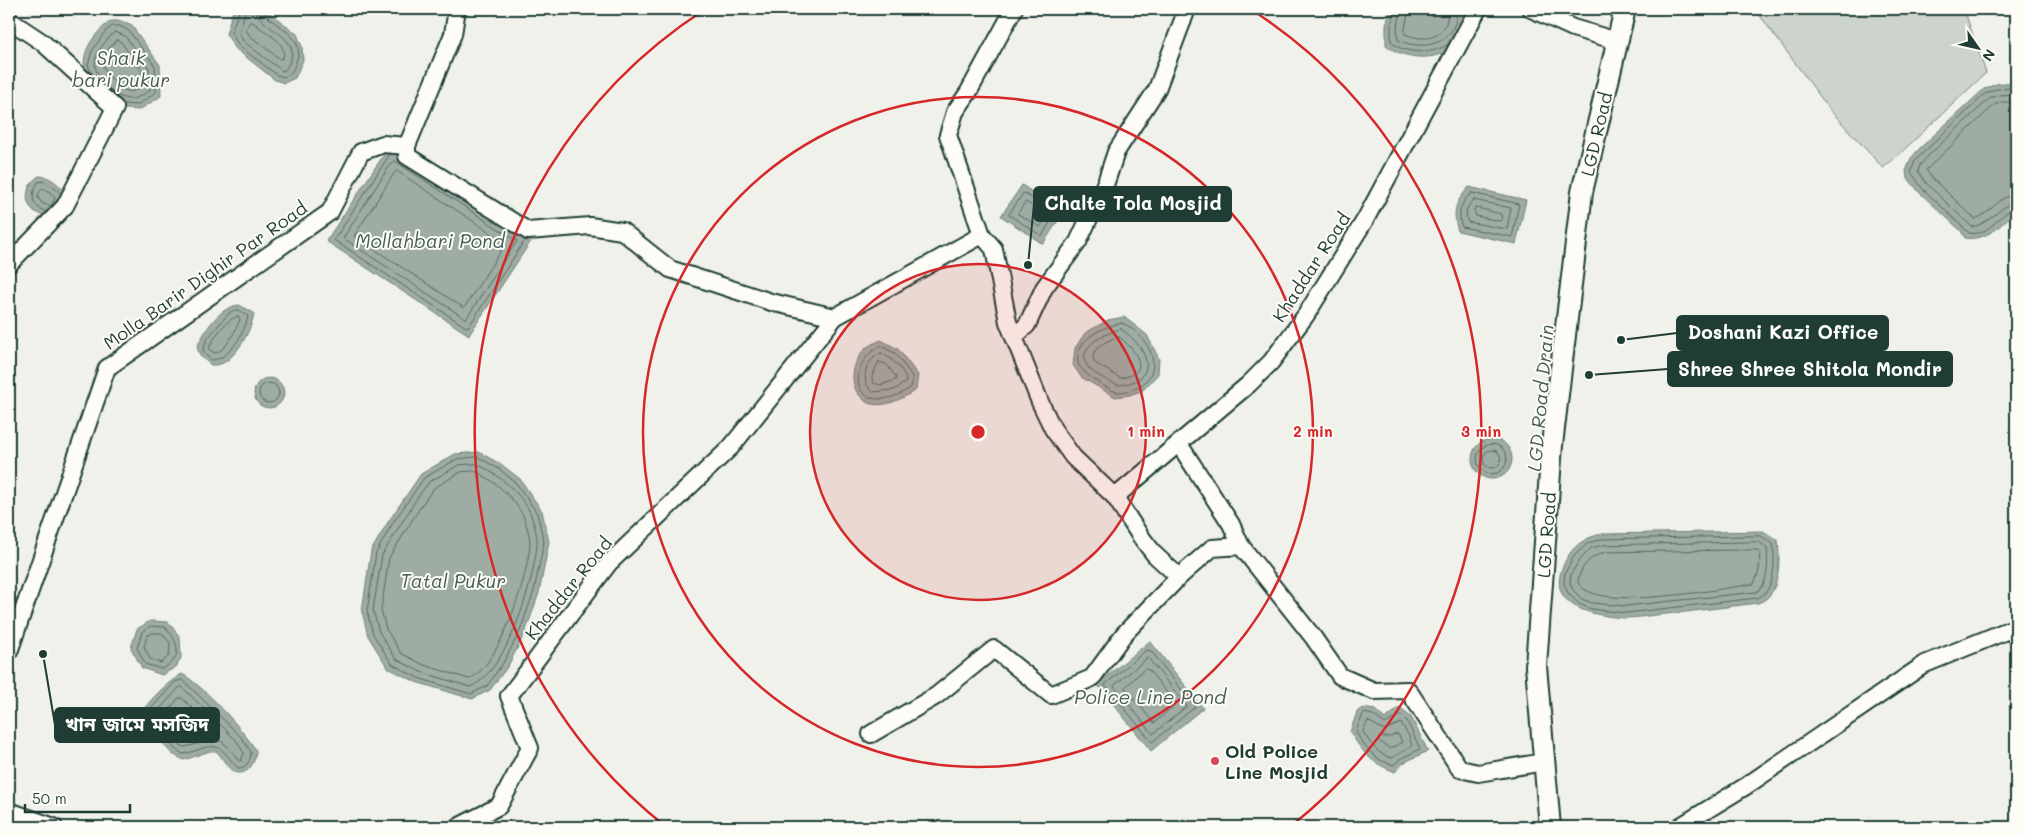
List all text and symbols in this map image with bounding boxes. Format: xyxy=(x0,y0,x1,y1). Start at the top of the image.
north arrow xyxy=(1952,22,2002,72)
water label: Shaik bari pukur xyxy=(71,45,170,92)
text: N xyxy=(1978,46,2000,65)
street label: LGD Road xyxy=(1575,90,1617,178)
callout: Chalte Tola Mosjid xyxy=(1034,187,1231,221)
text: Chalte Tola Mosjid xyxy=(1045,190,1222,215)
street label: Molla Barir Dighir Par Road xyxy=(98,195,312,355)
street label: Khaddar Road xyxy=(1267,208,1355,326)
water label: Mollahbari Pond xyxy=(355,228,506,253)
callout: Doshani Kazi Office xyxy=(1677,316,1888,350)
text: Doshani Kazi Office xyxy=(1688,319,1878,344)
water label: LGD Road Drain xyxy=(1521,323,1559,473)
callout: Shree Shree Shitola Mondir xyxy=(1668,352,1952,386)
text: Shree Shree Shitola Mondir xyxy=(1678,356,1942,381)
text: 1 min xyxy=(1127,421,1165,441)
text: 2 min xyxy=(1293,421,1333,441)
text: 3 min xyxy=(1461,421,1501,441)
centre of rings xyxy=(969,423,987,441)
street label: LGD Road xyxy=(1531,491,1561,579)
street label: Khaddar Road xyxy=(519,532,617,644)
water label: Tatal Pukur xyxy=(400,568,506,593)
water label: Police Line Pond xyxy=(1074,684,1227,709)
callout: খান জামে মসজিদ xyxy=(55,708,219,742)
text: খান জামে মসজিদ xyxy=(65,711,209,736)
place label: Old Police Line Mosjid xyxy=(1225,739,1328,784)
marker: Old Police Line Mosjid xyxy=(1209,755,1221,767)
scale bar xyxy=(25,781,130,813)
text: 50 m xyxy=(32,788,67,808)

